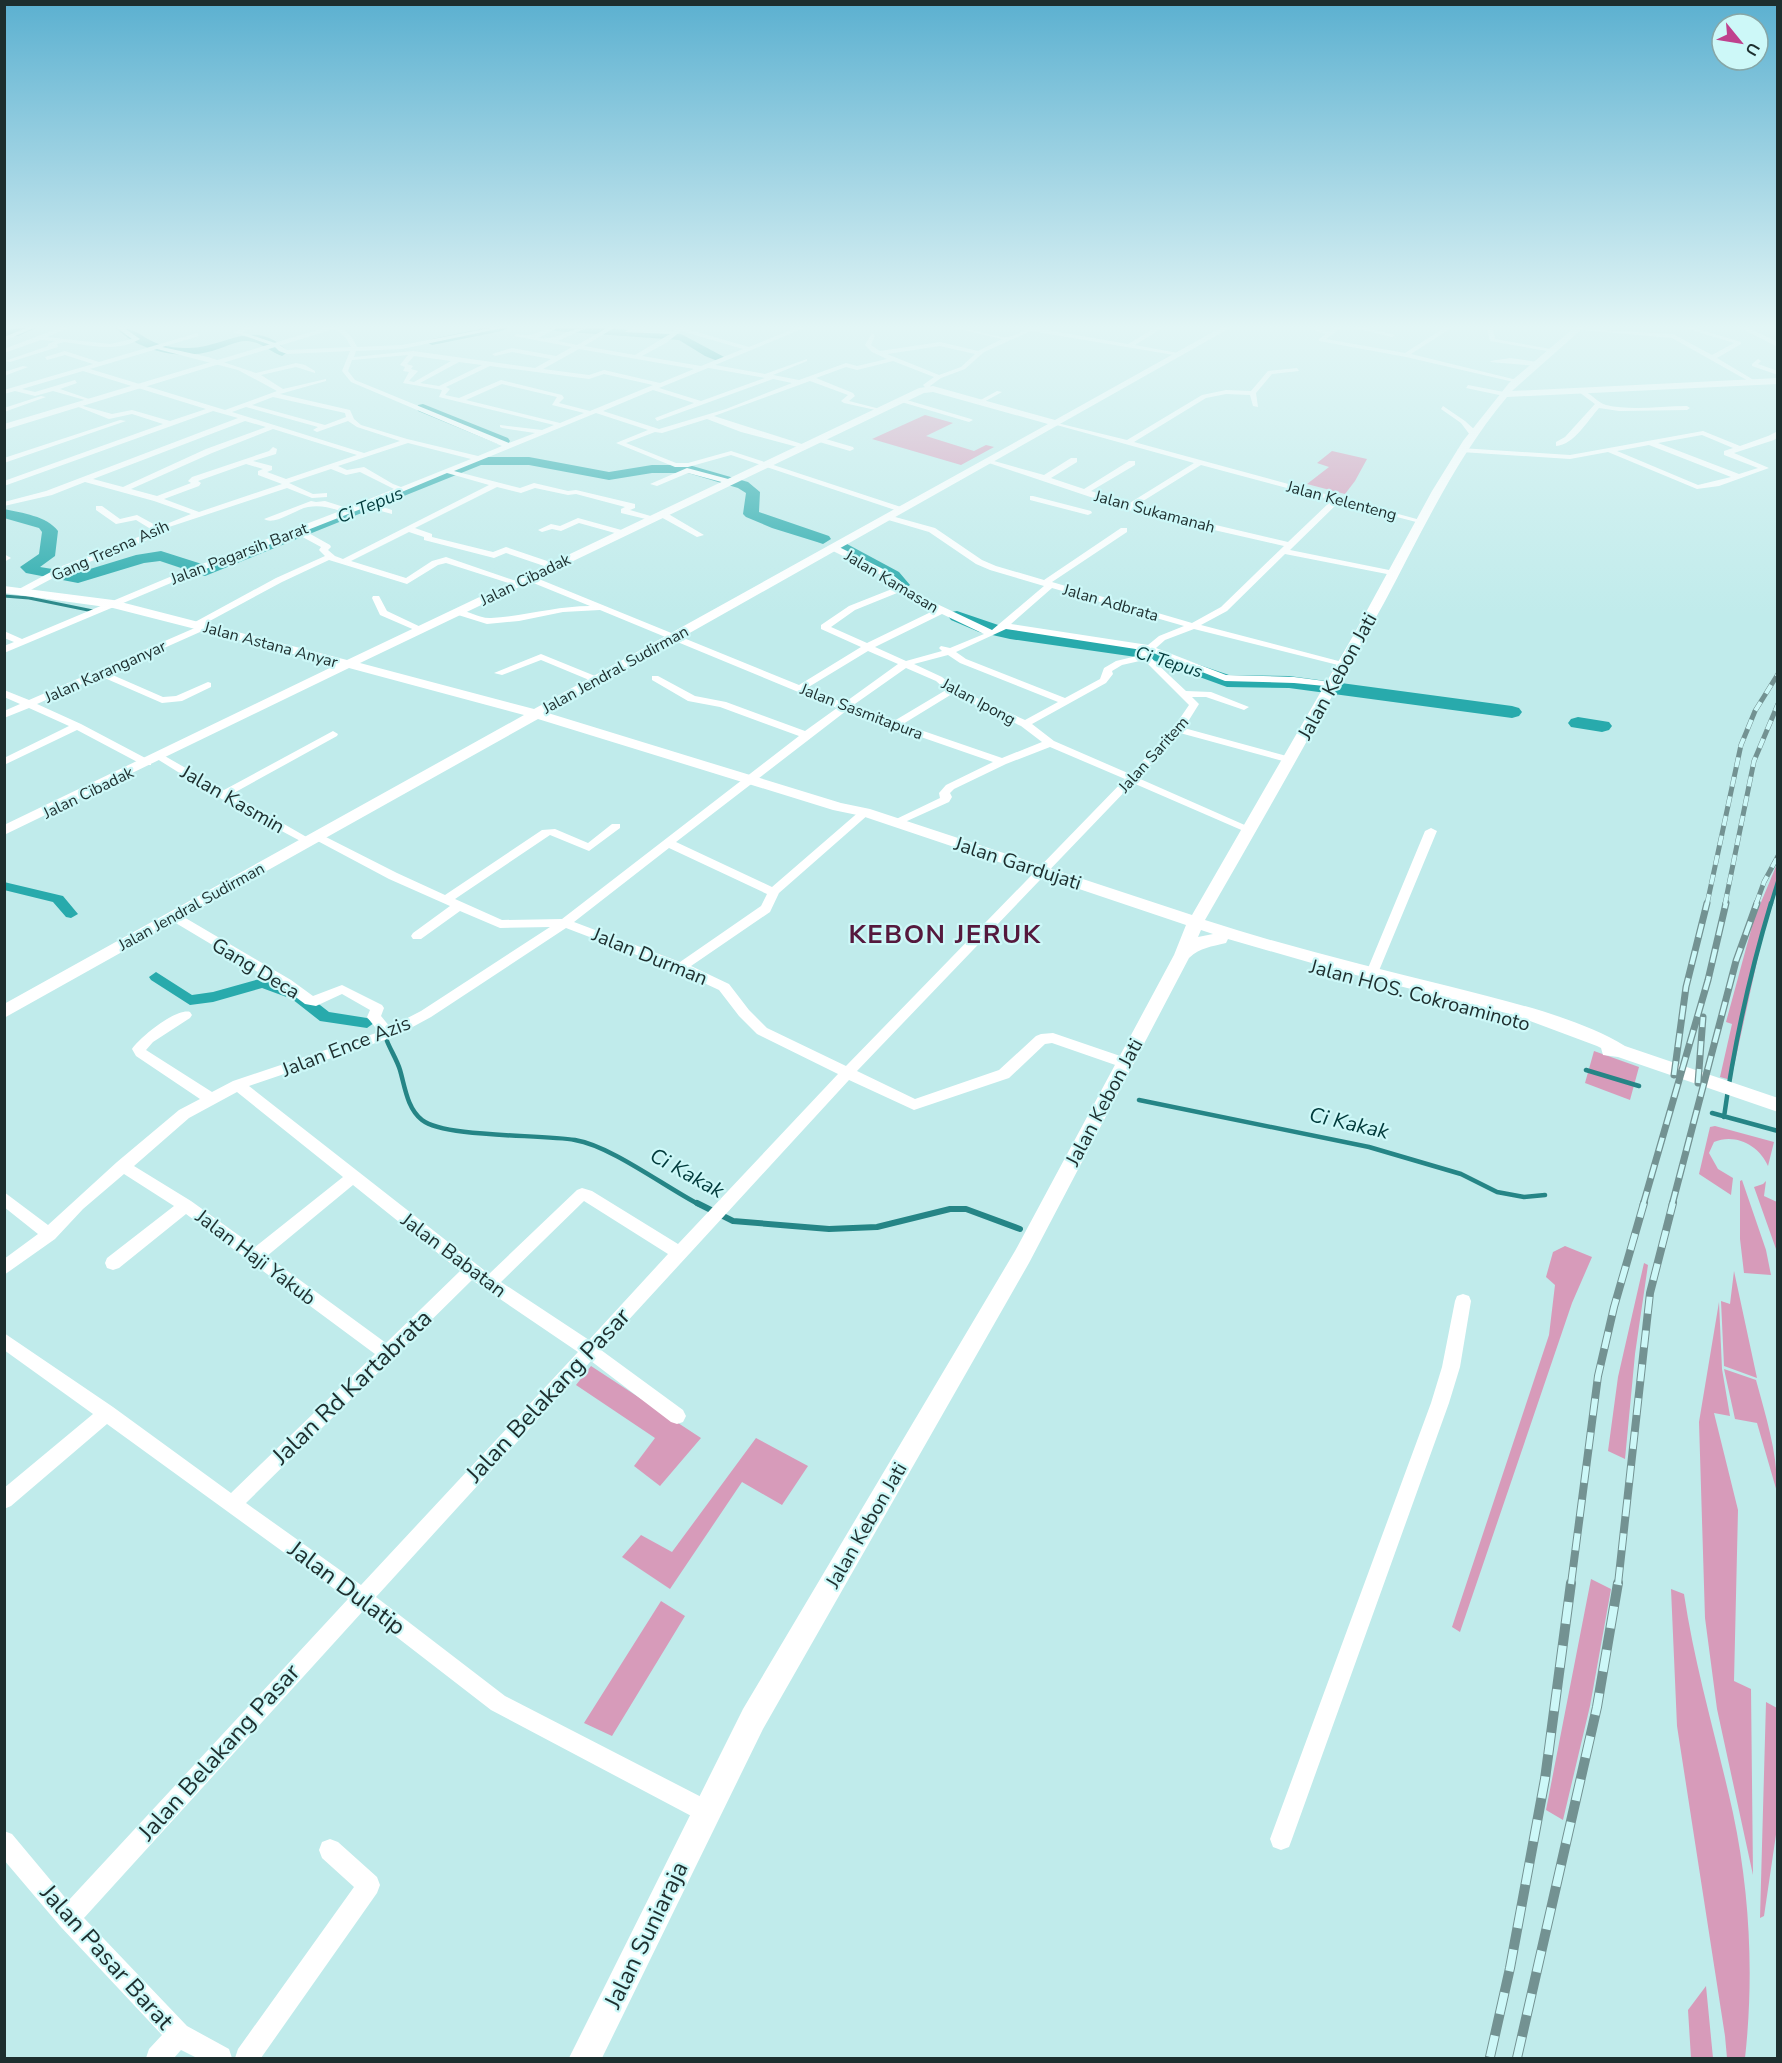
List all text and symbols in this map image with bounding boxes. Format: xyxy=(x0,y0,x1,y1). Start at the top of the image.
north arrow xyxy=(1710,12,1770,72)
text: U xyxy=(1740,38,1765,60)
street label: Jalan Kelenteng xyxy=(1283,475,1399,526)
water label: Ci Tepus xyxy=(333,481,407,529)
street label: Jalan Sukamanah xyxy=(1091,485,1218,539)
street label: Gang Tresna Asih xyxy=(48,515,173,587)
street label: Jalan Pagarsih Barat xyxy=(167,517,312,591)
street label: Jalan Kamasan xyxy=(840,545,943,619)
street label: Jalan Cibadak xyxy=(476,548,575,612)
street label: Jalan Adbrata xyxy=(1059,579,1161,627)
street label: Jalan Kebon Jati xyxy=(1291,608,1383,745)
street label: Jalan Astana Anyar xyxy=(200,616,340,674)
street label: Jalan Jendral Sudirman xyxy=(538,620,693,720)
street label: Jalan Karanganyar xyxy=(40,635,170,709)
water label: Ci Tepus xyxy=(1132,640,1206,684)
street label: Jalan Ipong xyxy=(937,673,1019,731)
street label: Jalan Sasmitapura xyxy=(796,678,926,746)
street label: Jalan Saritem xyxy=(1113,712,1194,798)
street label: Jalan Kasmin xyxy=(175,758,290,840)
street label: Jalan Cibadak xyxy=(39,761,138,825)
street label: Jalan Gardujati xyxy=(950,830,1085,897)
street label: Jalan Jendral Sudirman xyxy=(114,857,269,957)
district label: KEBON JERUK xyxy=(848,917,1042,952)
street label: Jalan Durman xyxy=(587,921,712,992)
street label: Gang Deca xyxy=(207,931,305,1005)
street label: Jalan HOS. Cokroaminoto xyxy=(1306,953,1533,1038)
street label: Jalan Ence Azis xyxy=(277,1009,415,1084)
street label: Jalan Kebon Jati xyxy=(1059,1034,1149,1172)
water label: Ci Kakak xyxy=(1307,1100,1392,1146)
water label: Ci Kakak xyxy=(645,1141,730,1205)
street label: Jalan Haji Yakub xyxy=(189,1203,321,1312)
street label: Jalan Babatan xyxy=(395,1206,512,1304)
street label: Jalan Belakang Pasar xyxy=(458,1301,638,1490)
street label: Jalan Rd Kartabrata xyxy=(264,1302,439,1472)
street label: Jalan Kebon Jati xyxy=(819,1457,913,1594)
street label: Jalan Dulatip xyxy=(281,1533,412,1643)
street label: Jalan Belakang Pasar xyxy=(130,1656,307,1848)
street label: Jalan Suniaraja xyxy=(596,1856,695,2015)
street label: Jalan Pasar Barat xyxy=(33,1877,181,2037)

